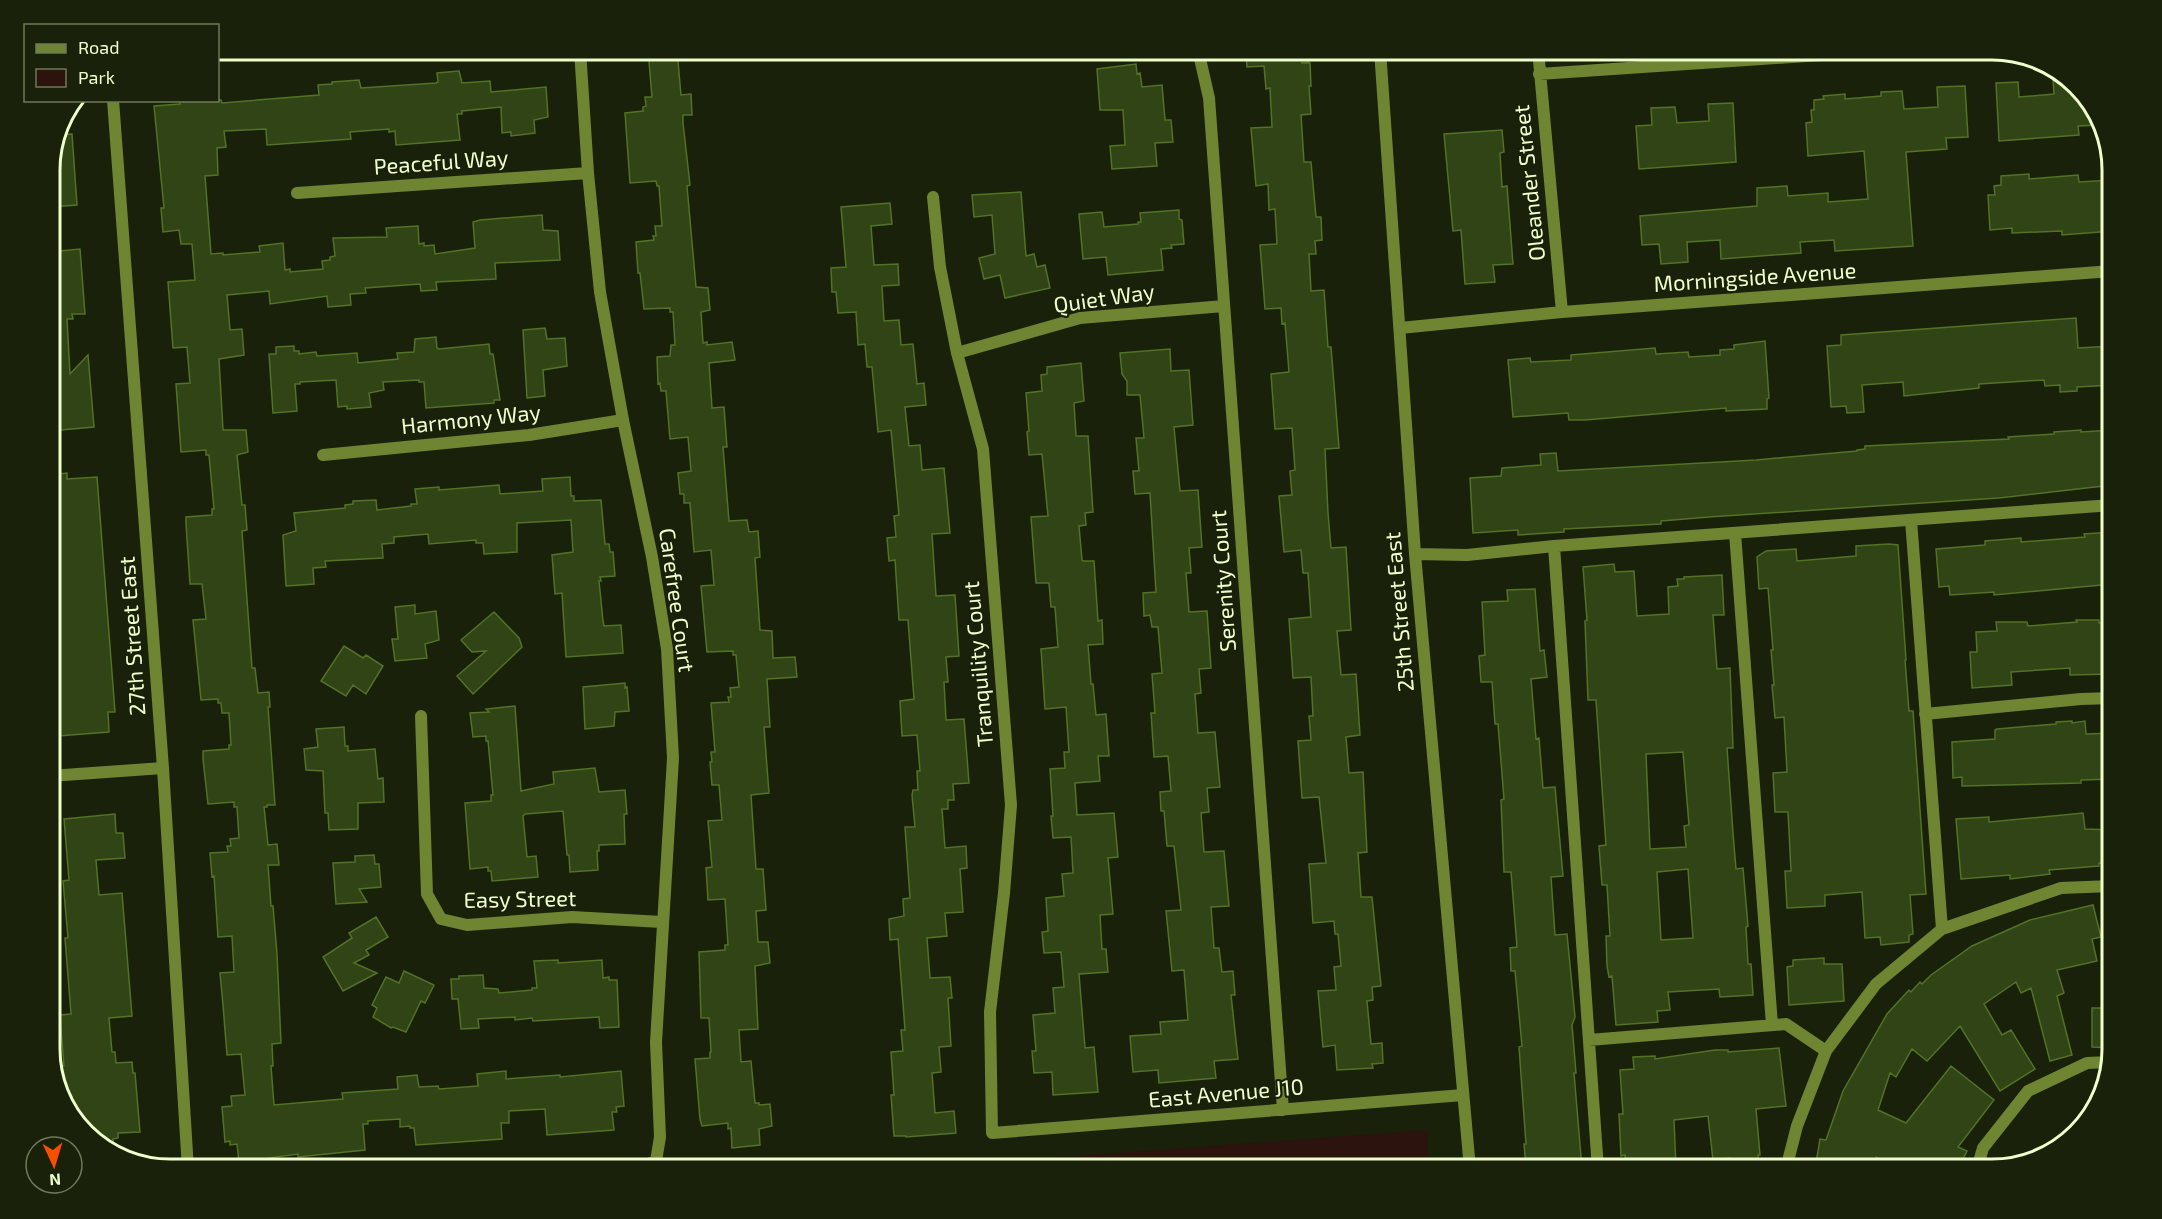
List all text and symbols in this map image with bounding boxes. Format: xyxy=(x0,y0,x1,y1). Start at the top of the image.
legend xyxy=(24,24,219,102)
text: Road xyxy=(78,36,119,58)
text: Park xyxy=(78,66,115,88)
street label: Oleander Street xyxy=(1507,104,1549,262)
street label: Peaceful Way xyxy=(373,143,510,179)
street label: Morningside Avenue xyxy=(1653,256,1857,296)
street label: Quiet Way xyxy=(1052,277,1157,318)
street label: Harmony Way xyxy=(400,398,542,438)
street label: Serenity Court xyxy=(1204,509,1240,653)
street label: Carefree Court xyxy=(655,526,701,674)
street label: 25th Street East xyxy=(1378,531,1418,693)
street label: 27th Street East xyxy=(112,556,150,717)
street label: Tranquility Court xyxy=(957,580,997,748)
street label: Easy Street xyxy=(463,884,577,912)
street label: East Avenue J10 xyxy=(1147,1072,1305,1112)
north arrow xyxy=(24,1135,84,1195)
text: N xyxy=(49,1171,62,1190)

